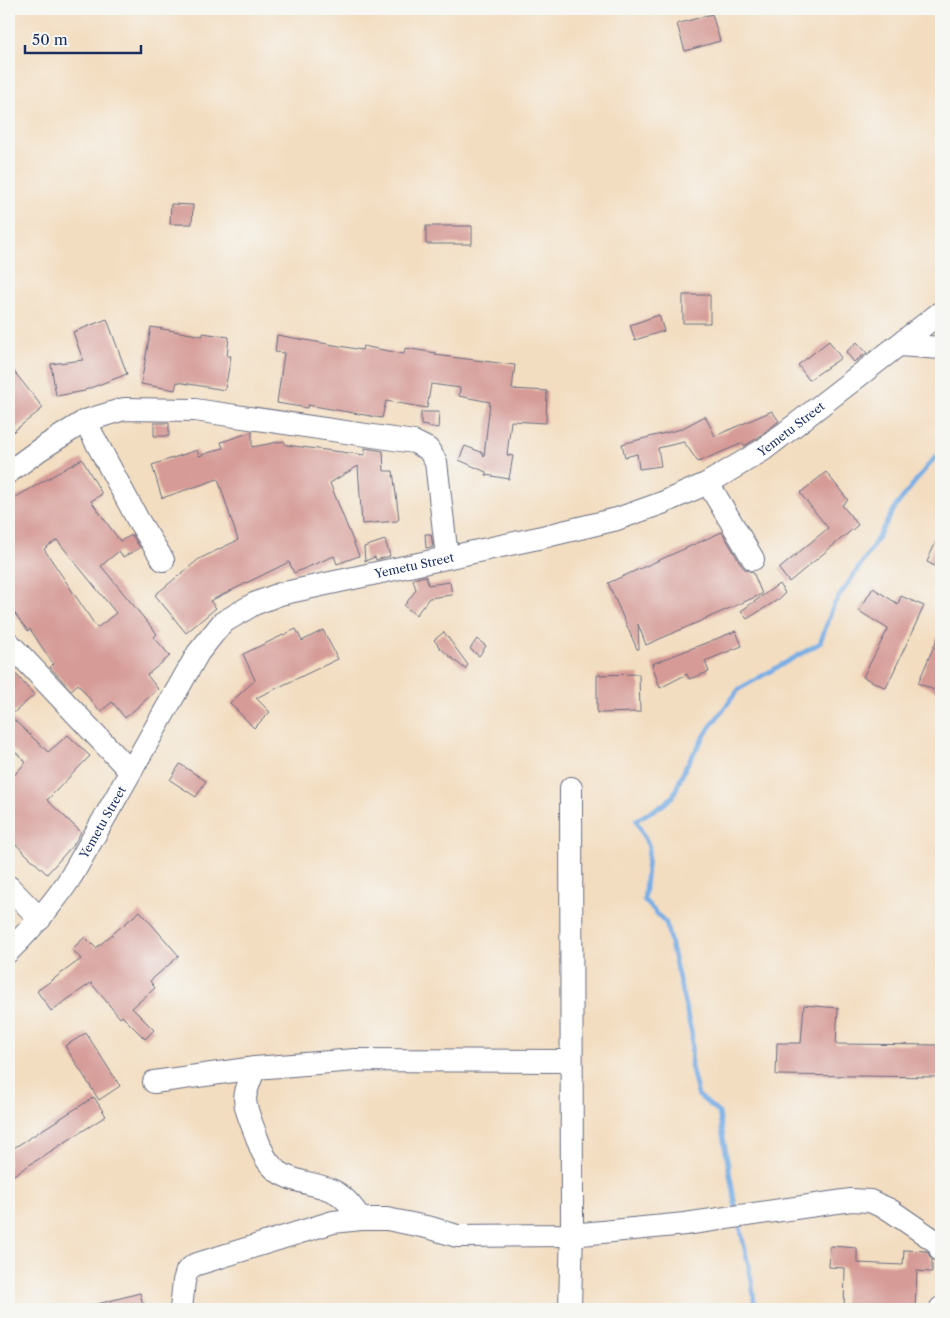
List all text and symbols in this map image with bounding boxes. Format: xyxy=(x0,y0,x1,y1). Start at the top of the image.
scale bar xyxy=(25,22,141,54)
text: 50 m xyxy=(32,30,68,49)
street label: Yemetu Street xyxy=(754,397,828,460)
street label: Yemetu Street xyxy=(372,549,456,581)
street label: Yemetu Street xyxy=(75,782,129,862)

